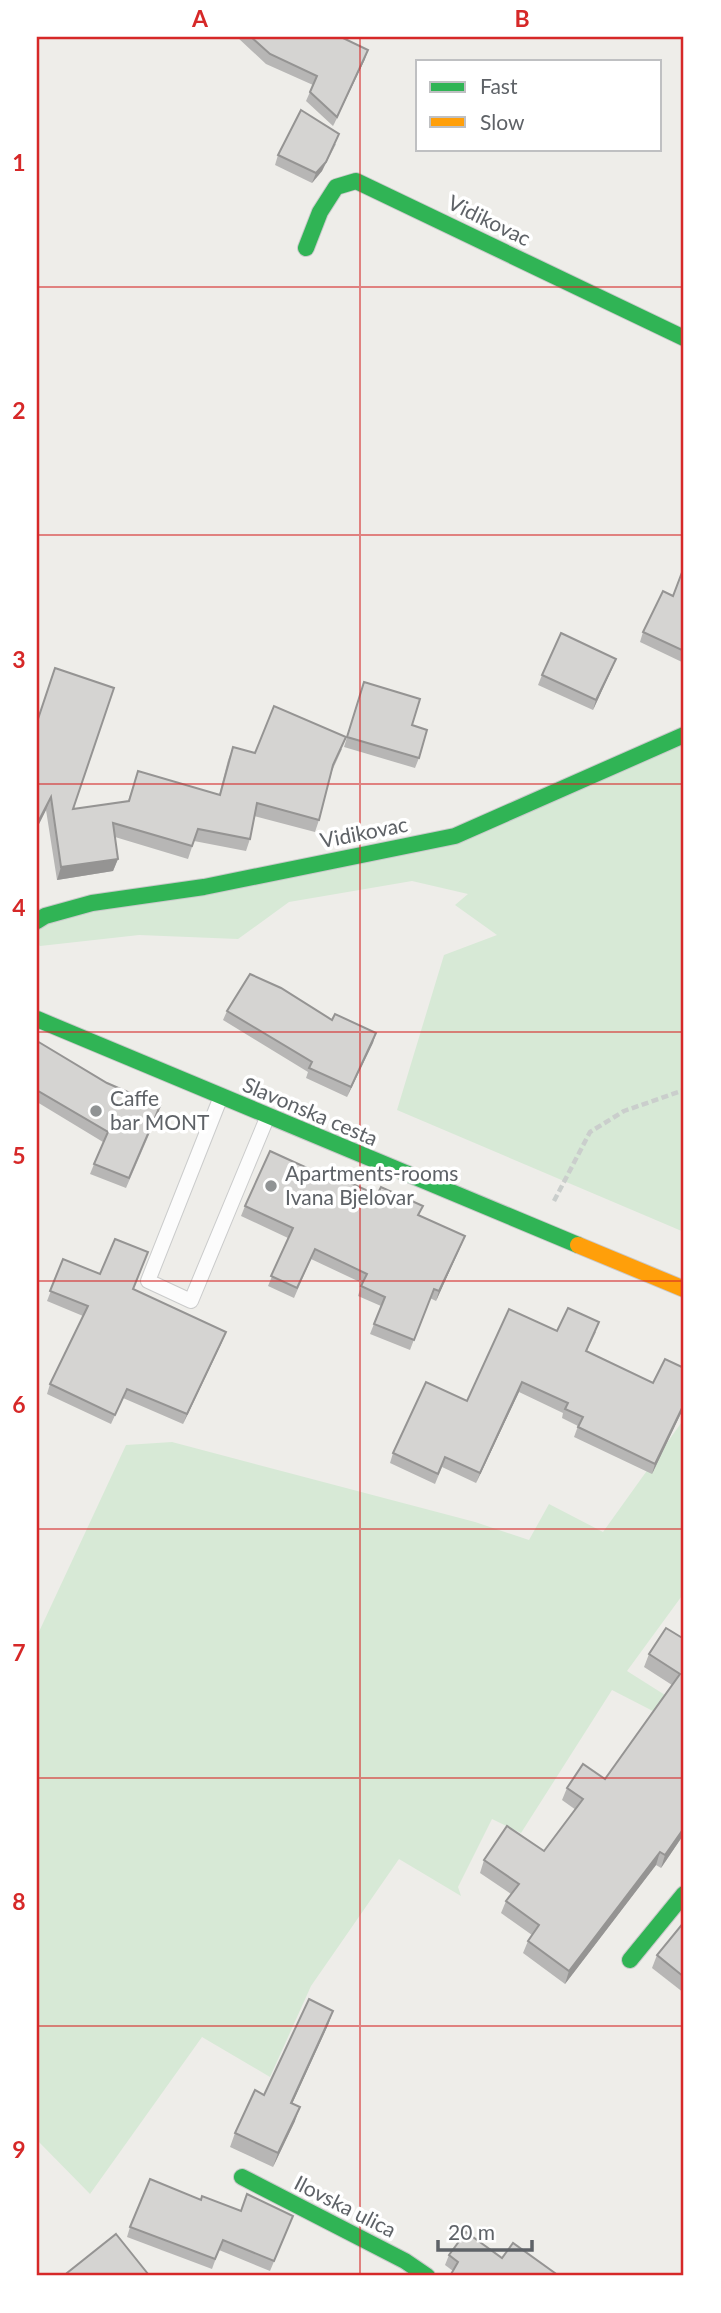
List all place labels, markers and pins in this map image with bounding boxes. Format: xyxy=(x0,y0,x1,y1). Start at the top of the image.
place label: Caffe bar MONT xyxy=(110,1085,210,1134)
marker: Caffe bar MONT xyxy=(88,1103,104,1119)
place label: Apartments-rooms Ivana Bjelovar xyxy=(285,1160,458,1209)
marker: Apartments-rooms Ivana Bjelovar xyxy=(263,1178,279,1194)

